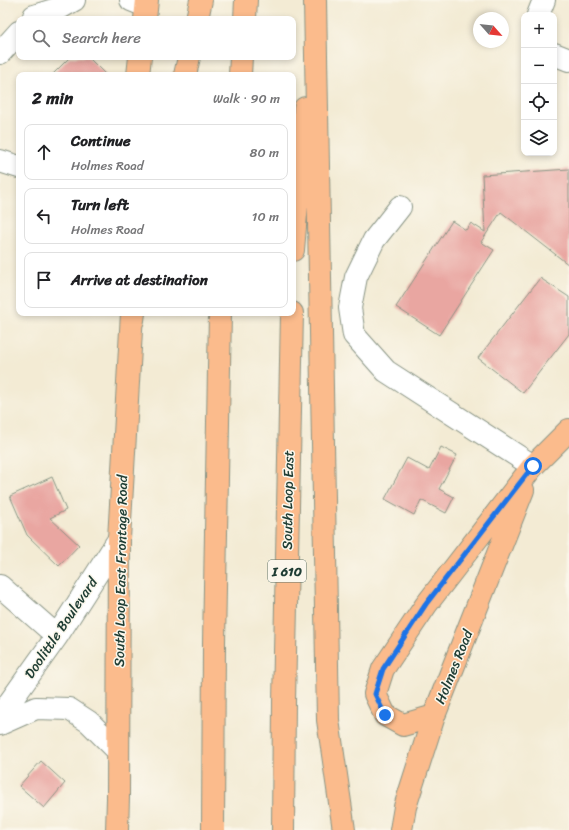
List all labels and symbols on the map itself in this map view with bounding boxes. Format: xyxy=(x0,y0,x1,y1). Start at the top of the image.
north arrow xyxy=(473,12,509,48)
street label: South Loop East xyxy=(275,450,301,550)
route start xyxy=(524,457,542,475)
street label: South Loop East Frontage Road xyxy=(107,473,135,667)
road number: I 610 xyxy=(268,560,306,582)
street label: Doolittle Boulevard xyxy=(18,571,105,684)
street label: Holmes Road xyxy=(428,625,481,708)
route end xyxy=(376,706,394,724)

